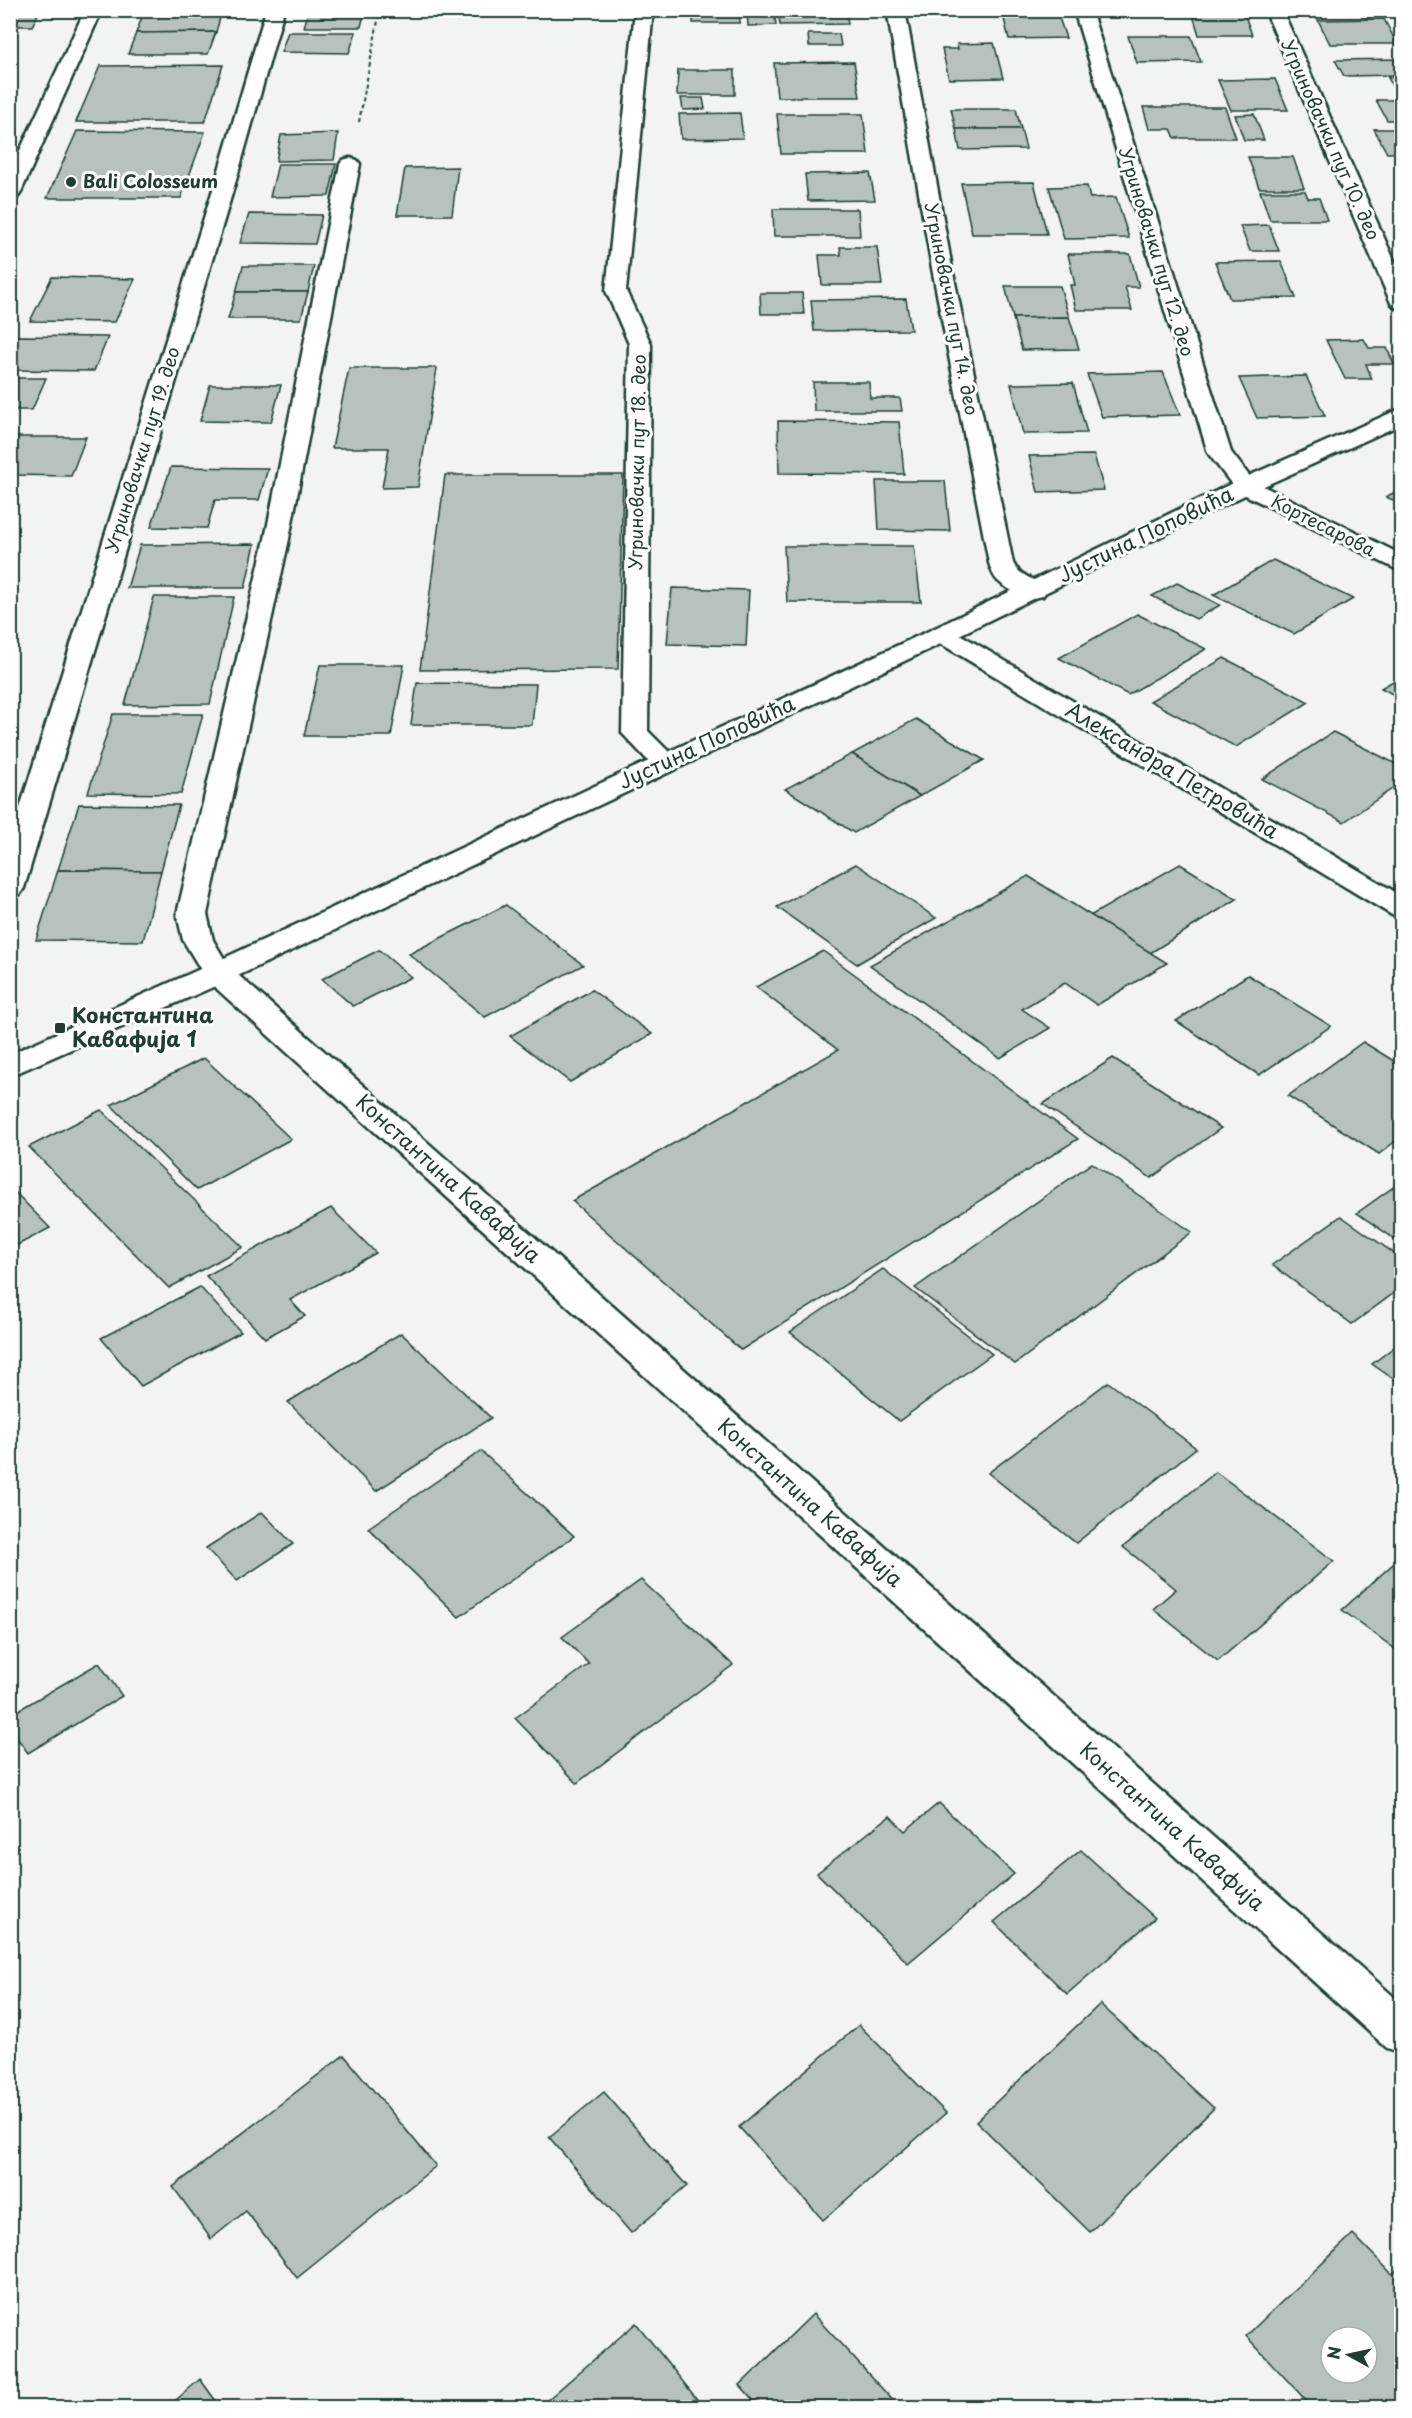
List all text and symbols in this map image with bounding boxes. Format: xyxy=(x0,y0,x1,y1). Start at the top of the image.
street label: Угриновачки пут 10. део xyxy=(1275,35,1388,244)
street label: Угриновачки пут 12. део xyxy=(1113,144,1202,359)
place label: Bali Colosseum xyxy=(83,167,218,194)
marker: Bali Colosseum xyxy=(64,175,78,189)
street label: Угриновачки пут 14. део xyxy=(919,200,986,417)
street label: Угриновачки пут 19. део xyxy=(97,343,186,556)
street label: Угриновачки пут 18. део xyxy=(621,354,652,570)
street label: Јустина Поповића xyxy=(1052,476,1239,590)
street label: Кортесарова xyxy=(1267,487,1381,563)
street label: Јустина Поповића xyxy=(613,686,800,796)
street label: Александра Петровића xyxy=(1060,693,1286,846)
place label: Константина Кавафија 1 xyxy=(72,998,214,1054)
marker: Константина Кавафија 1 xyxy=(53,1021,67,1035)
street label: Константина Кавафија xyxy=(350,1086,550,1270)
street label: Константина Кавафија xyxy=(712,1410,912,1594)
street label: Константина Кавафија xyxy=(1074,1734,1274,1918)
north arrow xyxy=(1319,2325,1379,2385)
text: N xyxy=(1320,2345,1346,2361)

